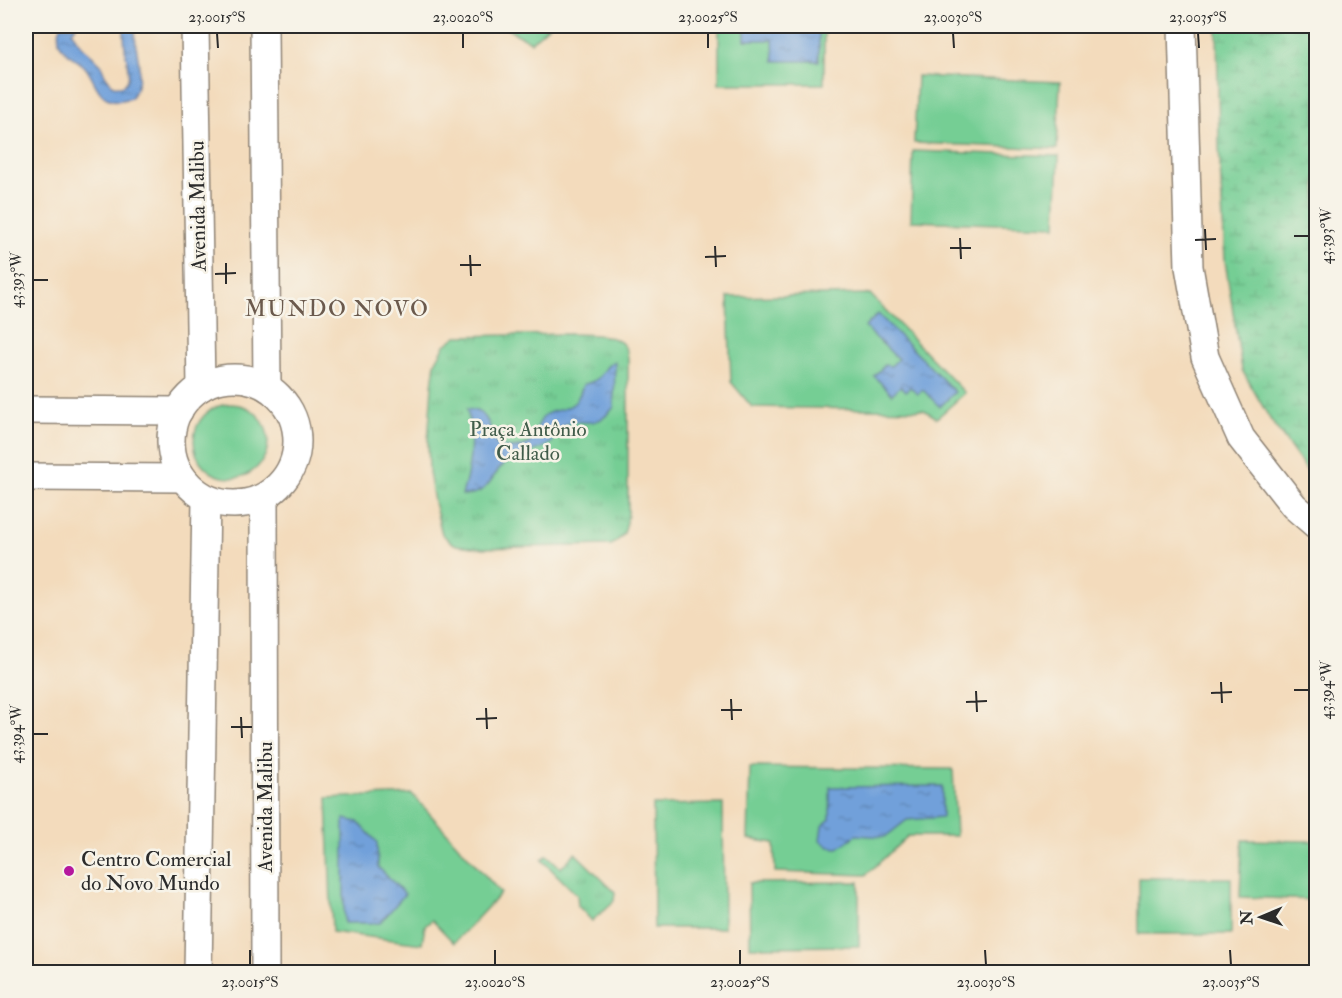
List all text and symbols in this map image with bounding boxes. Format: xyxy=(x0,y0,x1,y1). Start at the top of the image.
text: 23.0015°S xyxy=(188,8,246,27)
text: 23.0020°S xyxy=(433,8,493,27)
text: 23.0025°S xyxy=(678,8,738,27)
text: 23.0030°S xyxy=(924,8,982,27)
text: 23.0035°S xyxy=(1169,8,1227,27)
street label: Avenida Malibu xyxy=(183,140,213,273)
text: 43.393°W xyxy=(1317,207,1336,264)
text: 43.393°W xyxy=(7,251,26,308)
district label: MUNDO NOVO xyxy=(245,295,429,323)
park label: Praça Antônio Callado xyxy=(469,416,587,467)
text: 43.394°W xyxy=(1317,660,1336,719)
text: 43.394°W xyxy=(7,704,26,763)
street label: Avenida Malibu xyxy=(252,741,279,873)
place label: Centro Comercial do Novo Mundo xyxy=(81,846,232,897)
marker: Centro Comercial do Novo Mundo xyxy=(62,864,76,878)
north arrow xyxy=(1231,887,1291,947)
text: N xyxy=(1237,909,1257,926)
text: 23.0015°S xyxy=(221,973,279,992)
text: 23.0020°S xyxy=(465,973,525,992)
text: 23.0025°S xyxy=(710,973,770,992)
text: 23.0030°S xyxy=(957,973,1015,992)
text: 23.0035°S xyxy=(1202,973,1260,992)

